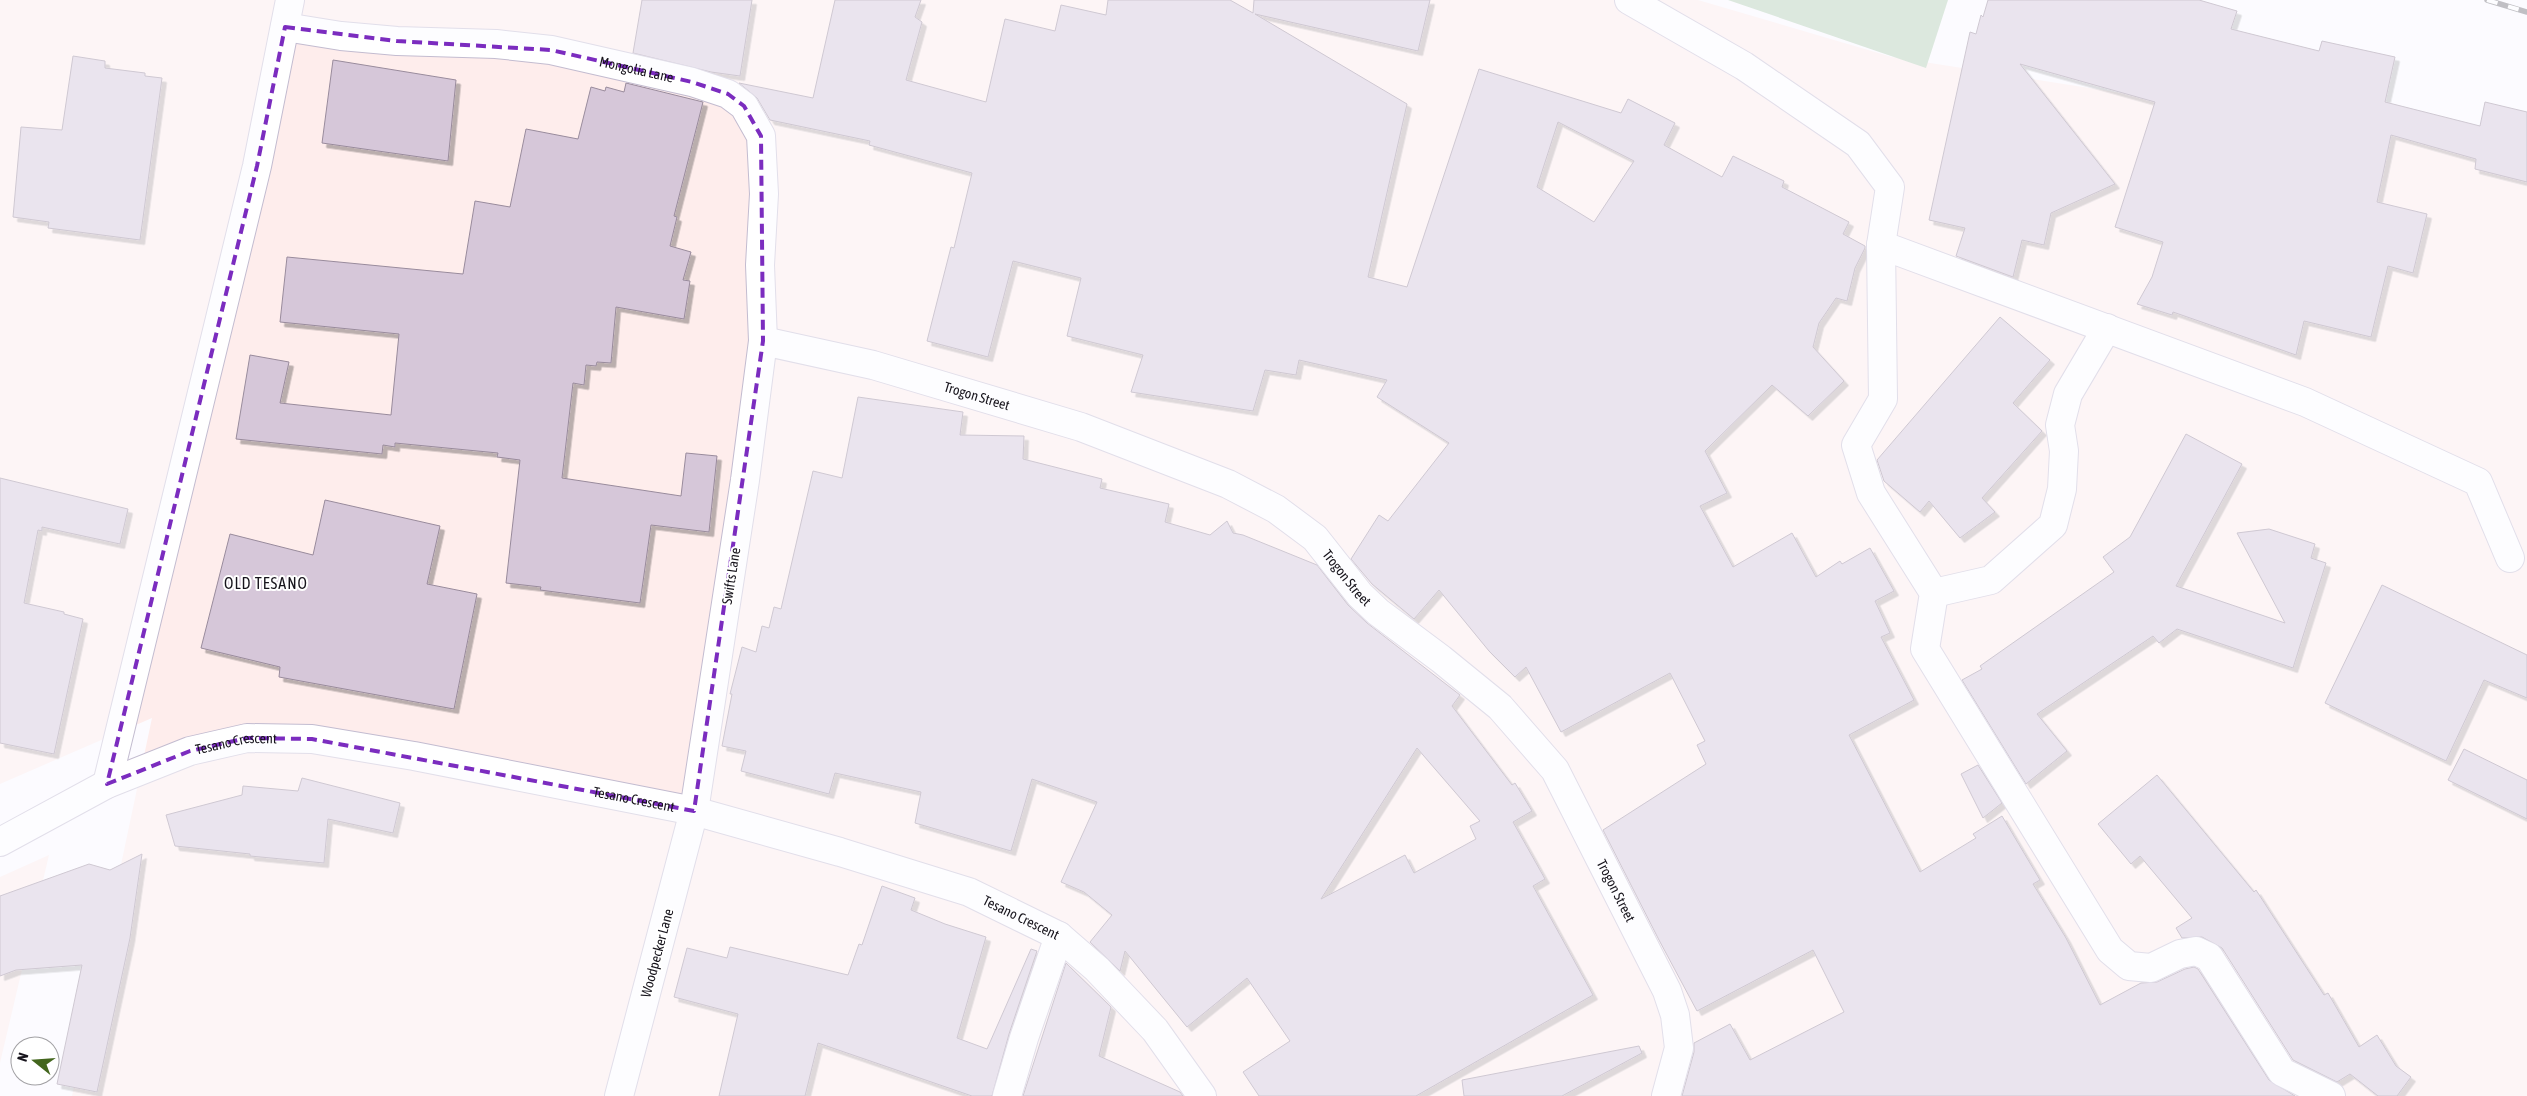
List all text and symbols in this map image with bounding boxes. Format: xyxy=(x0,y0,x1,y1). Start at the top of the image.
street label: Mongolia Lane xyxy=(598,53,675,86)
street label: Trogon Street xyxy=(942,379,1012,413)
street label: Trogon Street xyxy=(1319,546,1374,609)
street label: Swifts Lane xyxy=(719,547,743,605)
district label: OLD TESANO xyxy=(224,574,308,592)
street label: Tesano Crescent xyxy=(194,730,277,758)
street label: Tesano Crescent xyxy=(592,783,676,815)
street label: Trogon Street xyxy=(1594,857,1639,925)
street label: Tesano Crescent xyxy=(981,892,1062,943)
street label: Woodpecker Lane xyxy=(637,907,677,999)
north arrow xyxy=(10,1036,60,1086)
text: N xyxy=(14,1051,31,1063)

